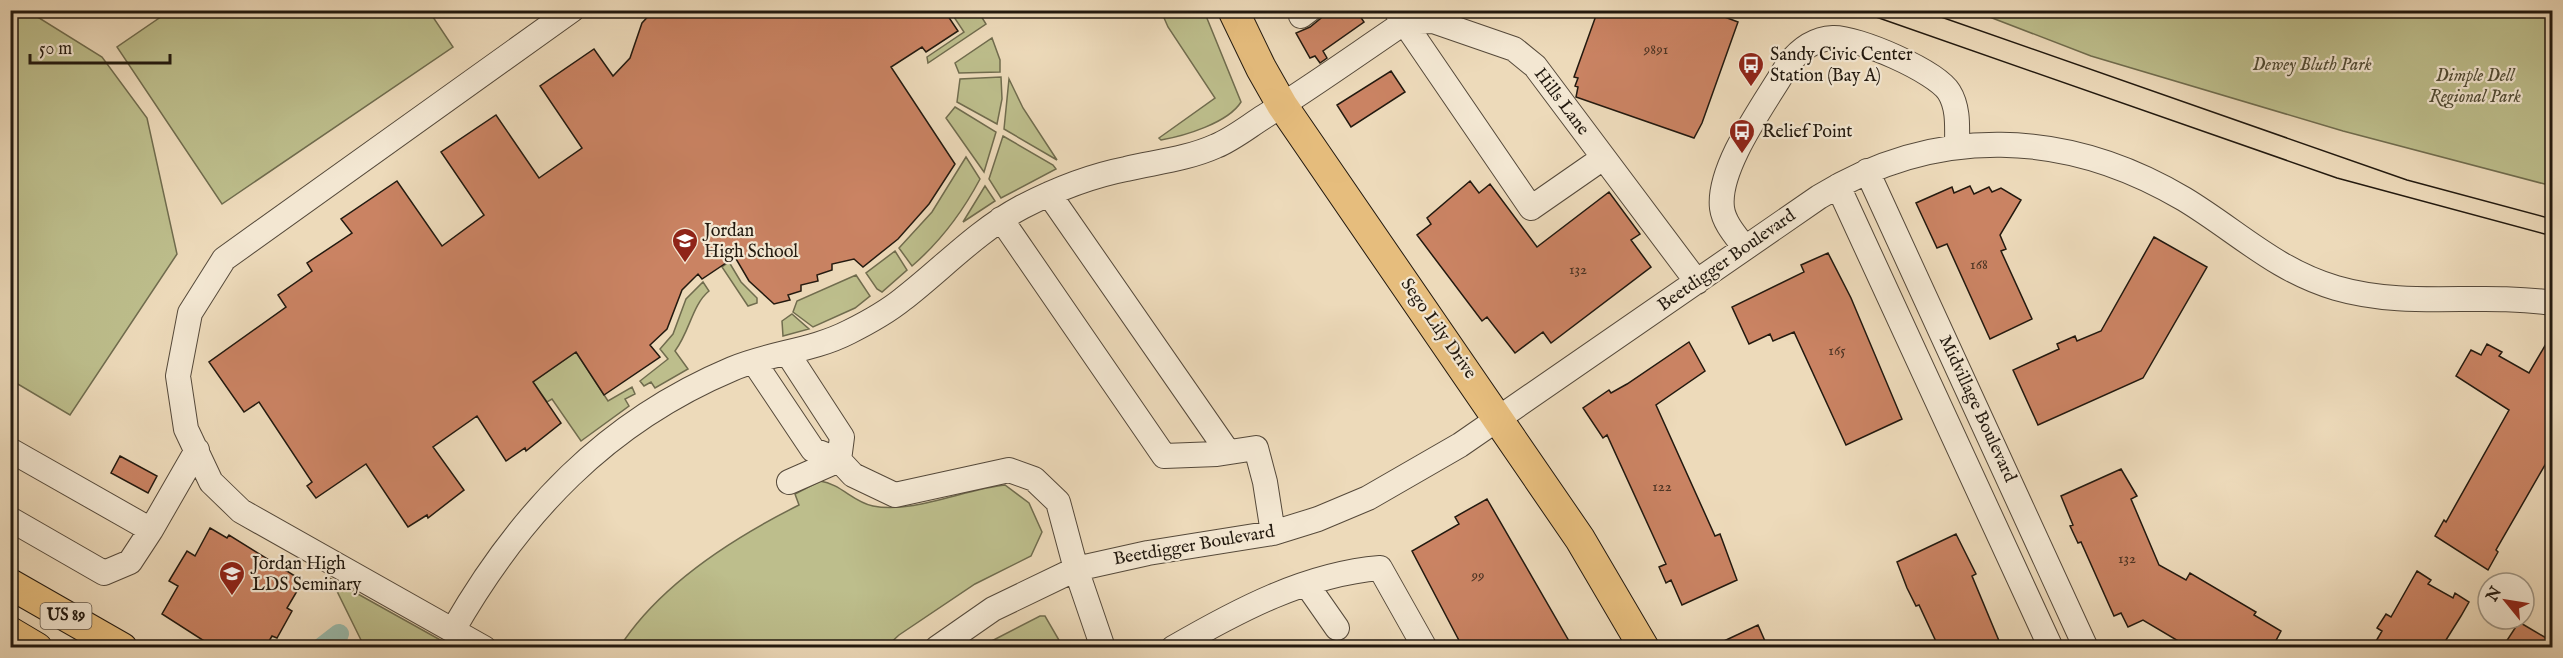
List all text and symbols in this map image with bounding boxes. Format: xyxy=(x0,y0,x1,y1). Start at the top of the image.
scale bar xyxy=(30,27,170,65)
text: 50 m xyxy=(39,38,72,61)
house number: 9891 xyxy=(1643,40,1668,59)
place label: Sandy Civic Center Station (Bay A) xyxy=(1770,44,1913,88)
bus stop icon: Sandy Civic Center Station (Bay A) xyxy=(1736,50,1766,88)
park label: Dewey Bluth Park xyxy=(2252,54,2372,77)
street label: Hills Lane xyxy=(1528,64,1594,140)
park label: Dimple Dell Regional Park xyxy=(2429,65,2521,109)
bus stop icon: Relief Point xyxy=(1727,117,1757,155)
place label: Relief Point xyxy=(1762,121,1852,144)
street label: Beetdigger Boulevard xyxy=(1654,205,1801,317)
place label: Jordan High School xyxy=(702,220,798,264)
school or university icon: Jordan High School xyxy=(670,226,700,264)
house number: 168 xyxy=(1970,255,1988,274)
house number: 132 xyxy=(1569,260,1587,279)
street label: Sego Lily Drive xyxy=(1395,274,1481,384)
street label: Midvillage Boulevard xyxy=(1933,332,2021,486)
house number: 165 xyxy=(1828,341,1846,360)
house number: 122 xyxy=(1652,477,1672,496)
street label: Beetdigger Boulevard xyxy=(1112,520,1277,572)
house number: 132 xyxy=(2118,549,2136,568)
place label: Jordan High LDS Seminary xyxy=(250,553,362,597)
school or university icon: Jordan High LDS Seminary xyxy=(217,559,247,597)
house number: 99 xyxy=(1470,566,1485,585)
north arrow xyxy=(2476,571,2536,631)
text: N xyxy=(2482,583,2507,606)
road number: US 89 xyxy=(40,603,92,629)

